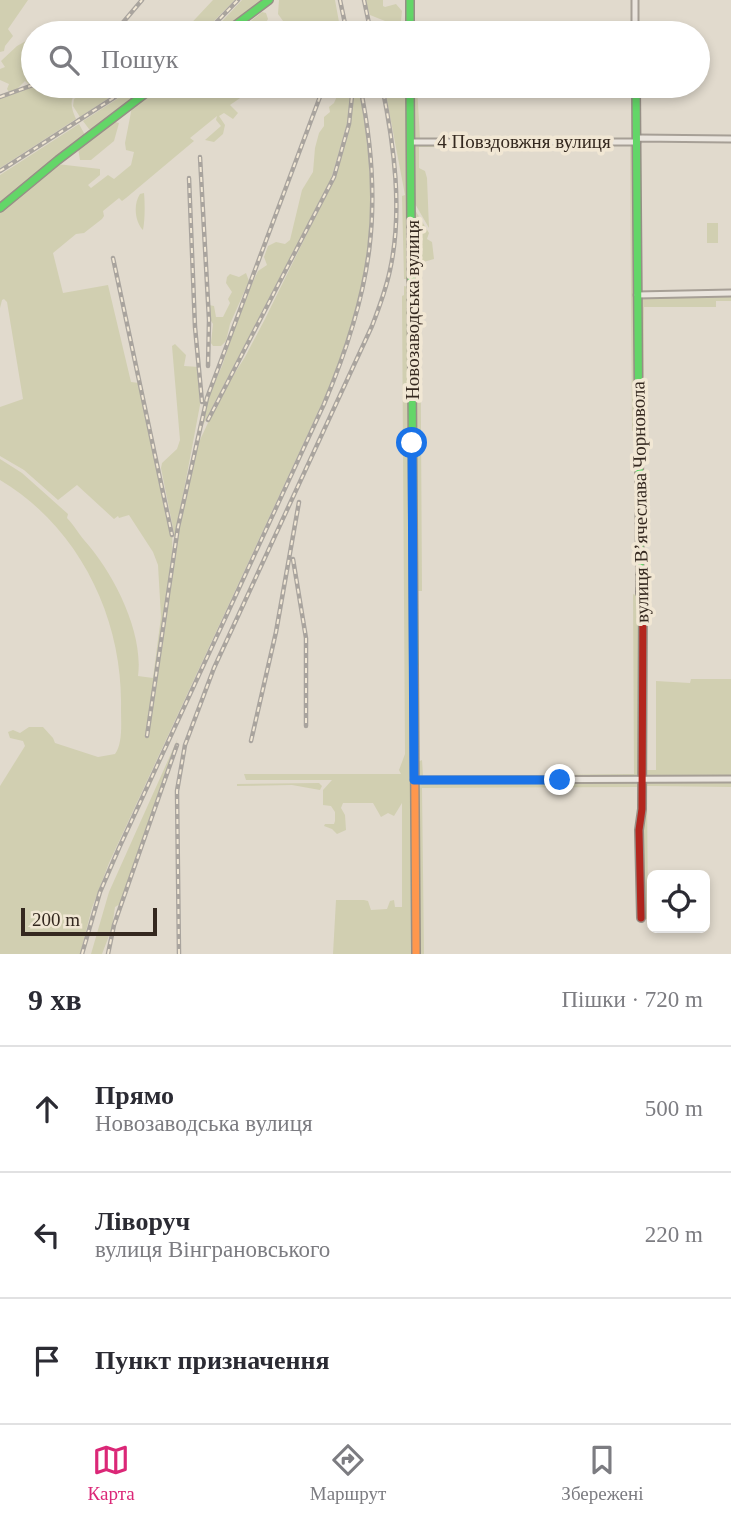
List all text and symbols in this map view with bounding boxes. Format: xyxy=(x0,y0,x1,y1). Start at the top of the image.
search box xyxy=(21,21,710,98)
icon: search xyxy=(45,41,83,79)
text: Пошук xyxy=(101,45,178,74)
street label: 4 Повздовжня вулиця xyxy=(437,131,611,152)
street label: Новозаводська вулиця xyxy=(402,220,423,400)
street label: вулиця Вʼячеслава Чорновола xyxy=(627,380,653,623)
route start xyxy=(396,427,427,458)
route end xyxy=(544,764,575,795)
map controls xyxy=(647,870,710,933)
button: locate xyxy=(647,870,710,933)
scale bar xyxy=(21,905,158,937)
text: 200 m xyxy=(32,909,80,930)
text: 9 хв xyxy=(28,983,82,1016)
text: Пішки · 720 m xyxy=(562,987,703,1012)
text: Прямо xyxy=(95,1081,174,1110)
icon: ahead xyxy=(28,1090,66,1128)
text: 500 m xyxy=(645,1096,703,1121)
text: Новозаводська вулиця xyxy=(95,1111,313,1136)
text: Ліворуч xyxy=(95,1207,190,1236)
icon: left xyxy=(28,1216,66,1254)
text: 220 m xyxy=(645,1222,703,1247)
text: вулиця Вінграновського xyxy=(95,1237,330,1262)
icon: arrive xyxy=(28,1342,66,1380)
text: Пункт призначення xyxy=(95,1346,330,1375)
tab: Карта xyxy=(88,1441,135,1505)
tab: Маршрут xyxy=(310,1441,386,1505)
tab: Збережені xyxy=(561,1441,643,1505)

